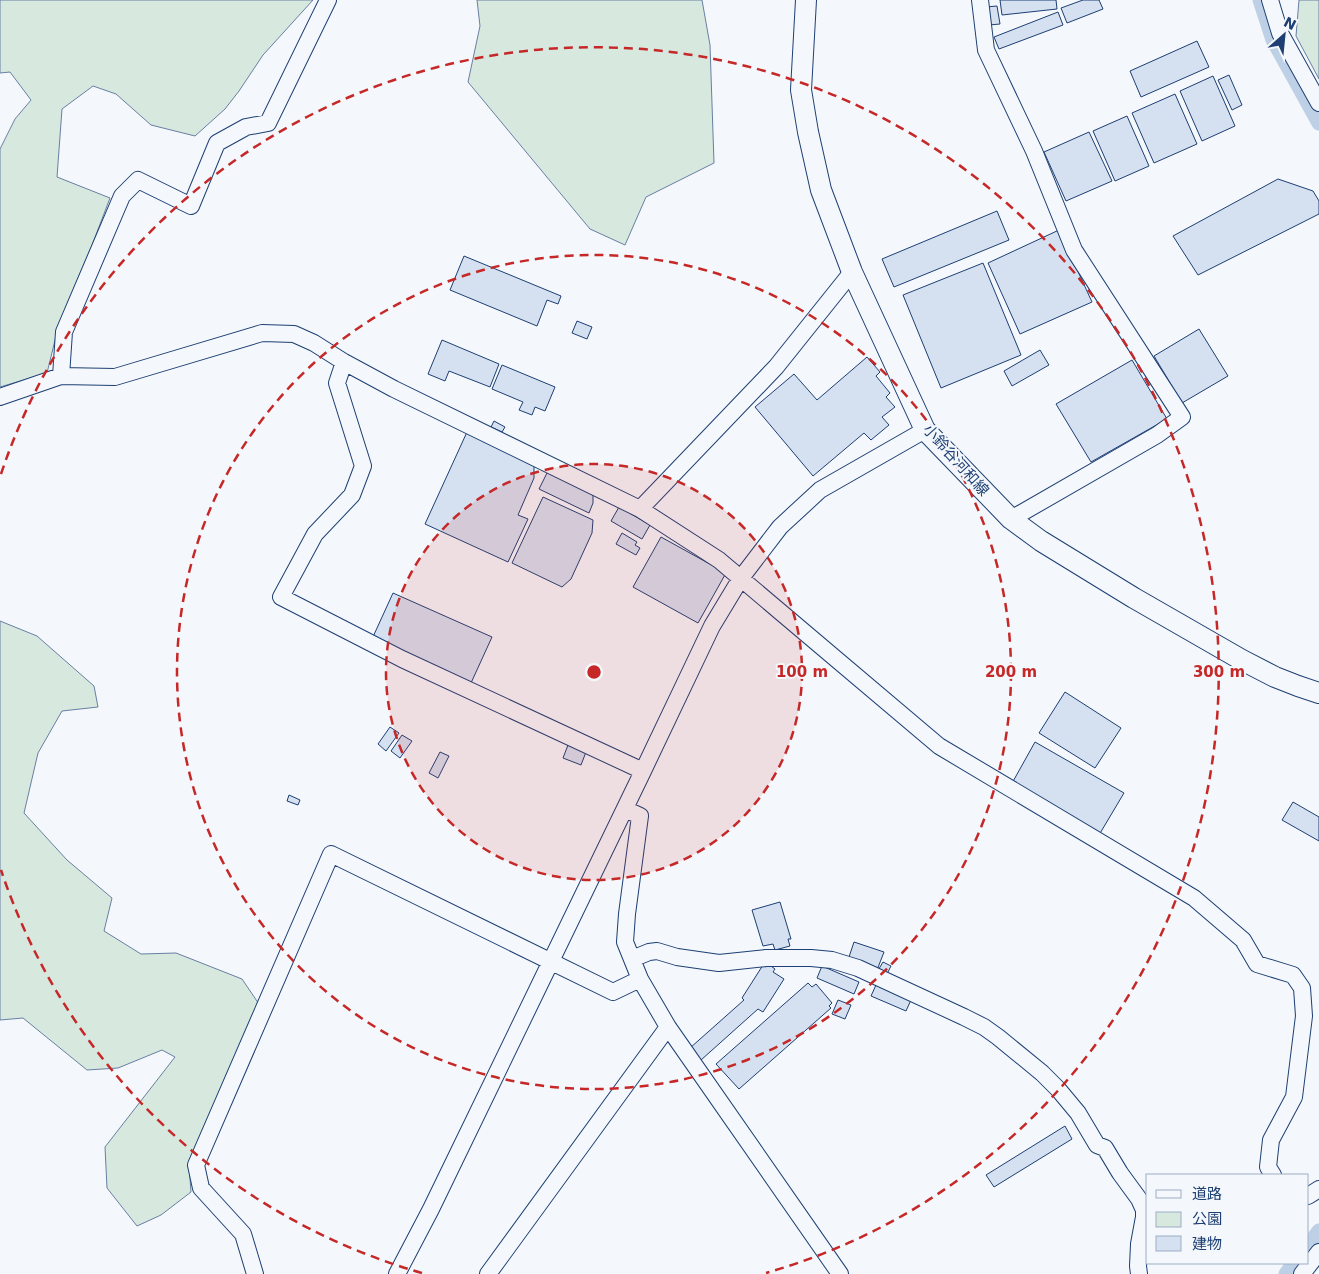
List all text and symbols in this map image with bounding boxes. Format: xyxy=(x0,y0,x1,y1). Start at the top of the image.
north arrow xyxy=(1259,10,1309,60)
text: N xyxy=(1281,14,1299,33)
street label: 小鈴谷河和線 xyxy=(919,421,993,499)
centre of rings xyxy=(585,663,603,681)
text: 100 m xyxy=(776,663,828,681)
text: 200 m xyxy=(985,663,1037,681)
text: 300 m xyxy=(1193,663,1245,681)
legend xyxy=(1146,1174,1309,1264)
text: 道路 xyxy=(1192,1185,1222,1203)
text: 公園 xyxy=(1192,1210,1222,1228)
text: 建物 xyxy=(1192,1235,1222,1253)

